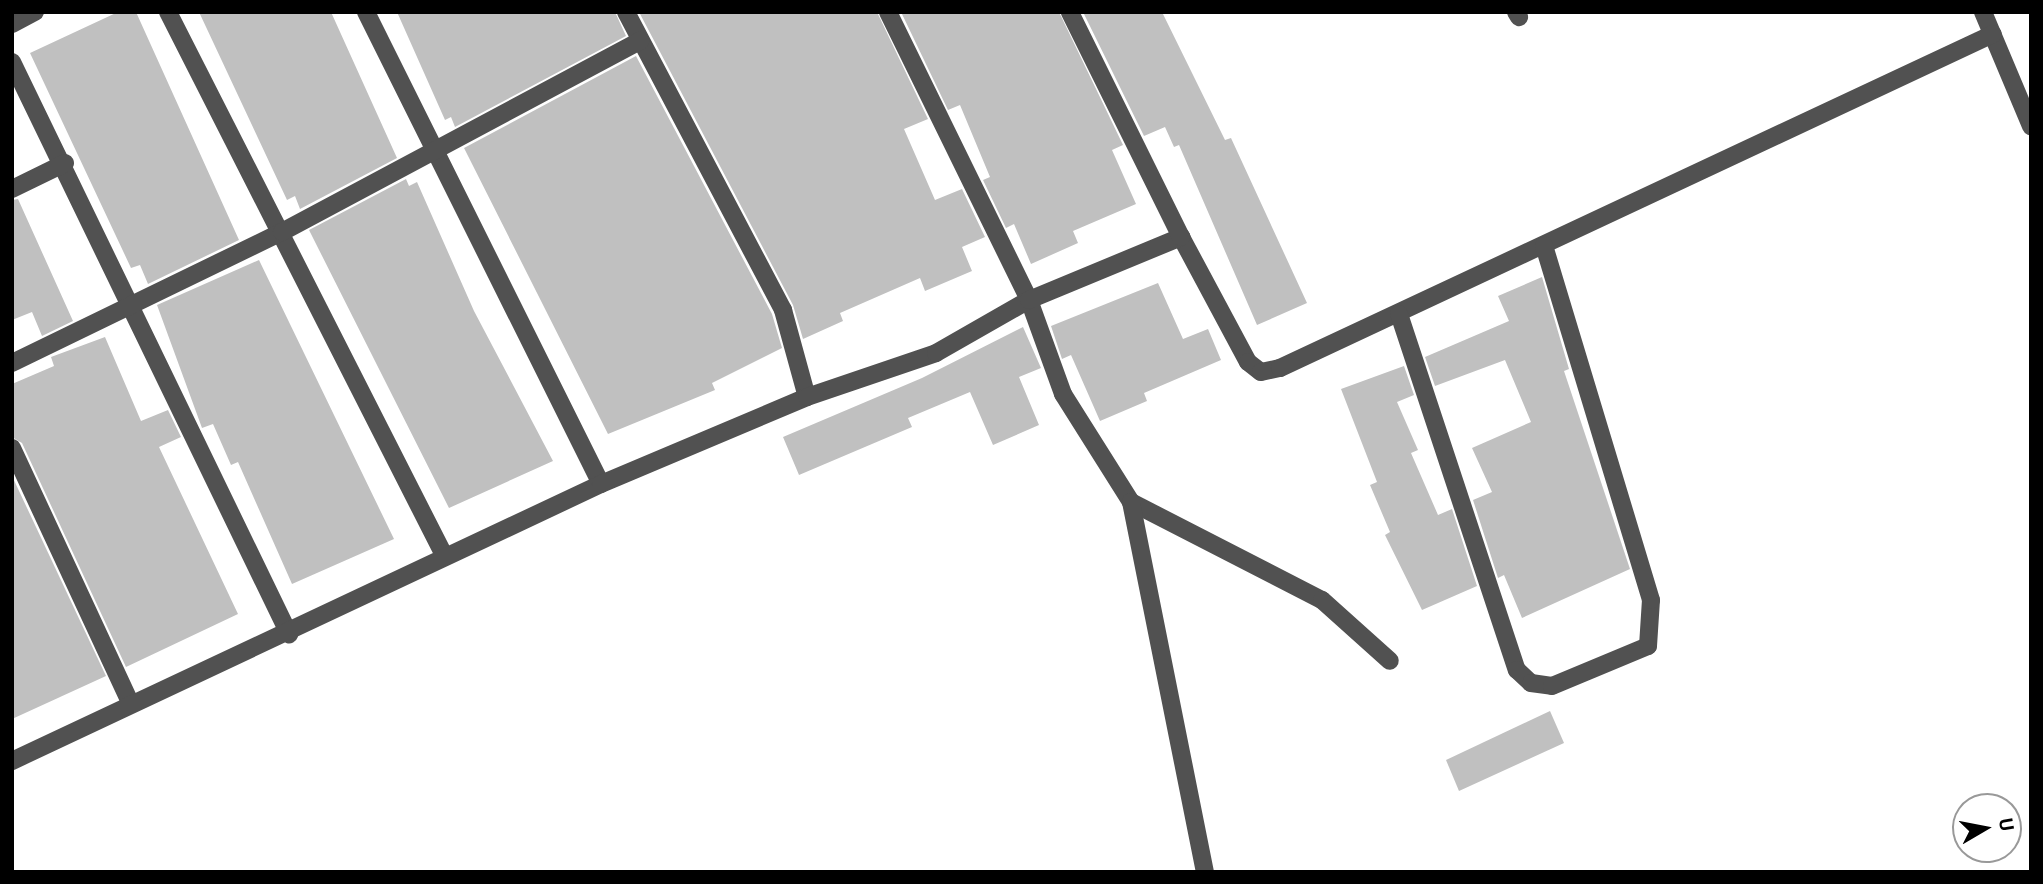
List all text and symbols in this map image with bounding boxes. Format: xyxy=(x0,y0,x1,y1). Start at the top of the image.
north arrow xyxy=(1952,793,2022,863)
text: U xyxy=(1994,816,2019,833)

